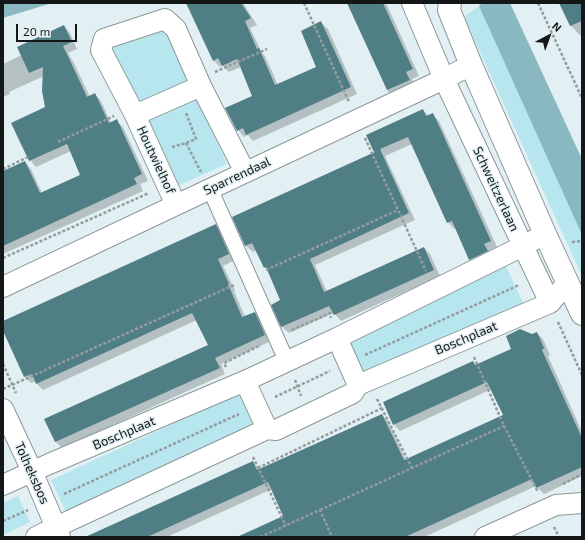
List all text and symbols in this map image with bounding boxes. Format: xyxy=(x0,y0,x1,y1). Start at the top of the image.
scale bar xyxy=(18,16,79,42)
north arrow xyxy=(529,16,569,56)
text: N xyxy=(550,19,564,34)
text: 20 m xyxy=(23,24,50,38)
street label: Houtwielhof xyxy=(133,124,179,196)
street label: Schweitzerlaan xyxy=(470,144,522,234)
street label: Sparrendaal xyxy=(201,154,273,198)
street label: Boschplaat xyxy=(432,318,500,358)
street label: Boschplaat xyxy=(90,413,158,453)
street label: Tolheksbos xyxy=(11,439,53,507)

